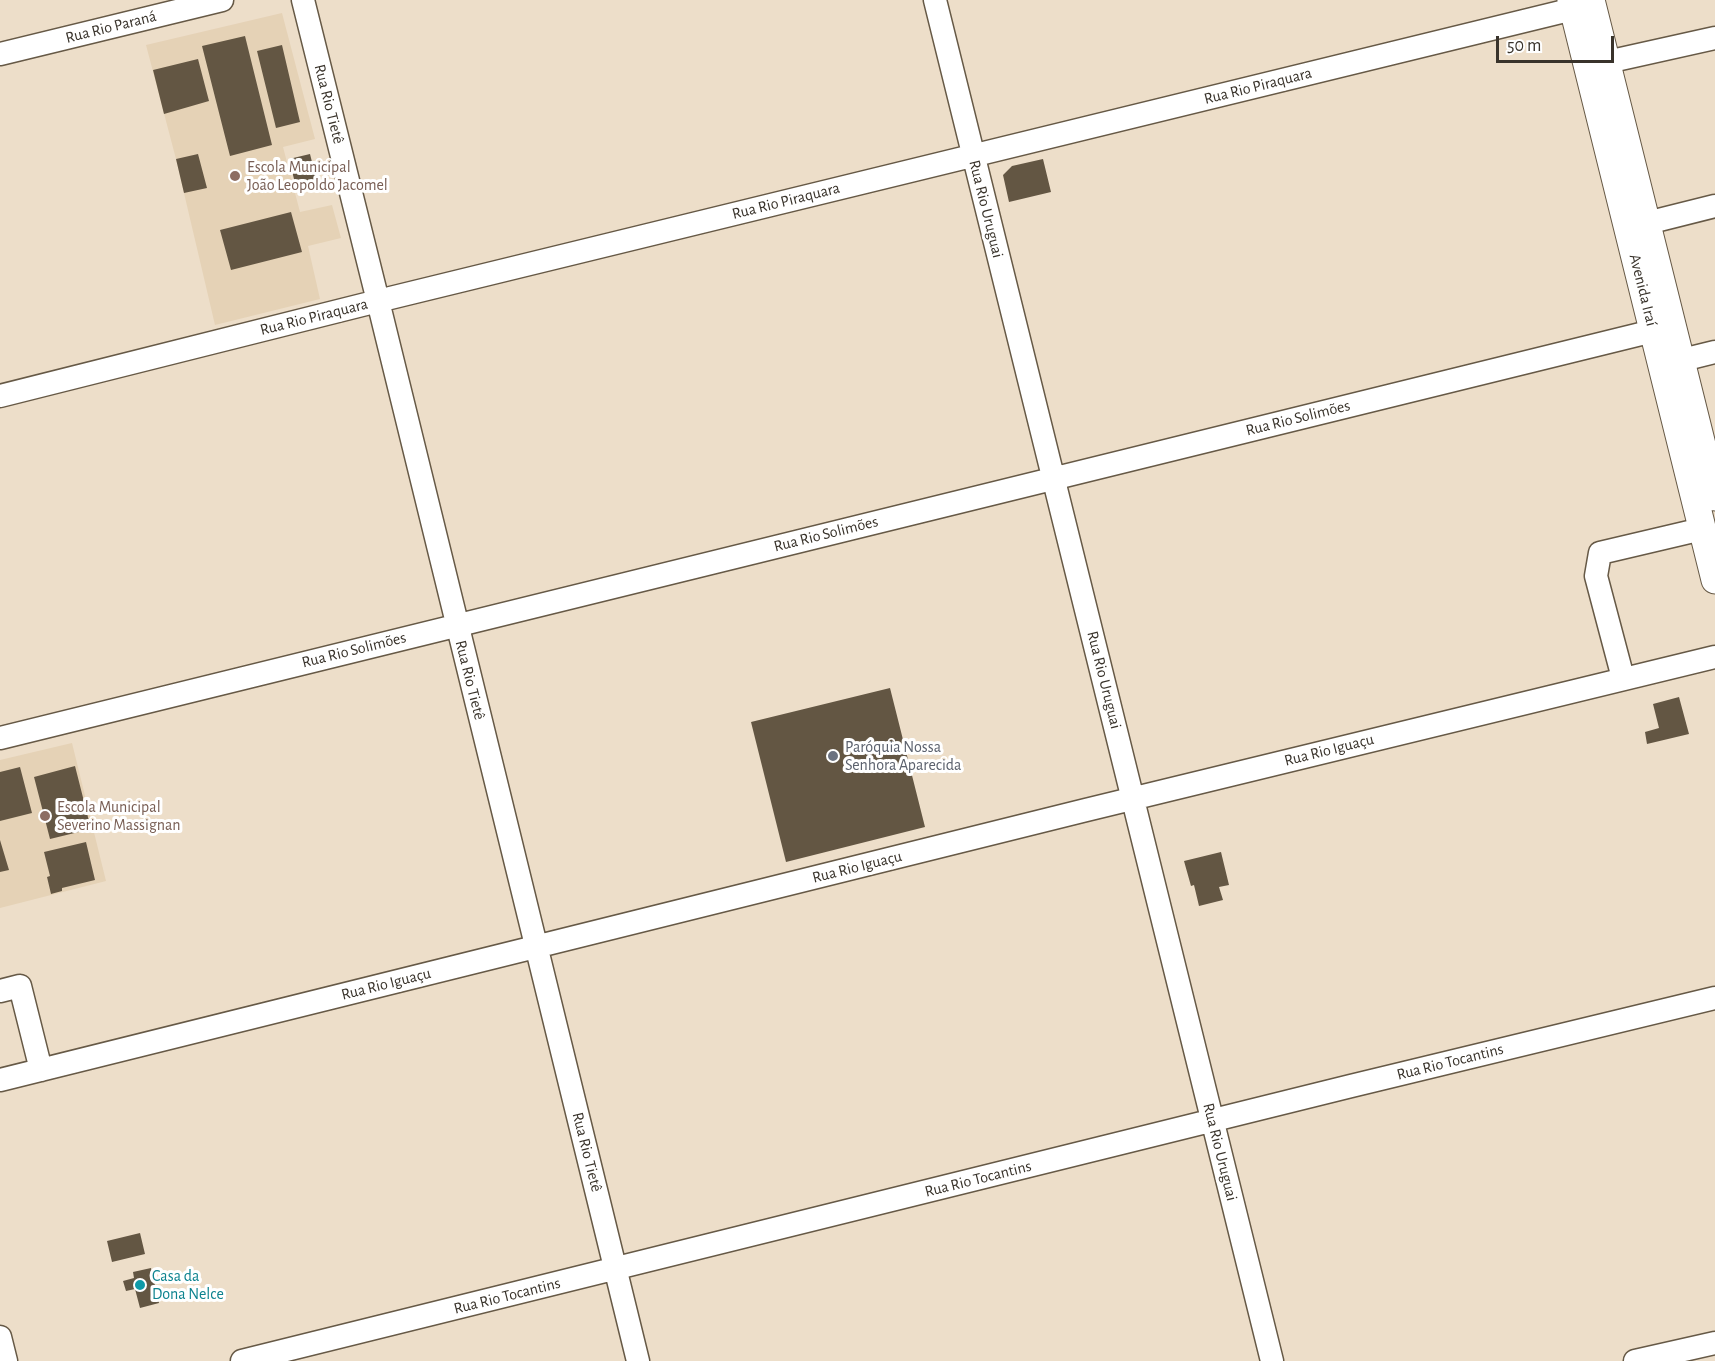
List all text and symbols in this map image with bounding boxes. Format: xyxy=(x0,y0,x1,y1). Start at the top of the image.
street label: Rua Rio Paraná xyxy=(64,6,158,48)
scale bar xyxy=(1499,24,1618,62)
text: 50 m xyxy=(1507,37,1541,55)
street label: Rua Rio Tietê xyxy=(310,62,348,146)
street label: Rua Rio Piraquara xyxy=(1202,63,1314,109)
place label: Escola Municipal João Leopoldo Jacomel xyxy=(247,157,388,195)
street label: Rua Rio Uruguai xyxy=(965,158,1007,260)
marker: Escola Municipal João Leopoldo Jacomel xyxy=(228,169,242,183)
street label: Rua Rio Piraquara xyxy=(730,178,842,224)
street label: Avenida Iraí xyxy=(1625,252,1661,328)
street label: Rua Rio Piraquara xyxy=(258,294,370,340)
street label: Rua Rio Solimões xyxy=(1244,396,1352,440)
street label: Rua Rio Solimões xyxy=(772,512,880,556)
street label: Rua Rio Solimões xyxy=(300,628,408,672)
street label: Rua Rio Uruguai xyxy=(1083,629,1125,731)
street label: Rua Rio Tietê xyxy=(451,638,489,722)
street label: Rua Rio Iguaçu xyxy=(1282,730,1376,770)
place label: Paróquia Nossa Senhora Aparecida xyxy=(845,737,961,775)
marker: Paróquia Nossa Senhora Aparecida xyxy=(826,749,840,763)
place label: Escola Municipal Severino Massignan xyxy=(57,797,180,835)
marker: Escola Municipal Severino Massignan xyxy=(38,809,52,823)
street label: Rua Rio Iguaçu xyxy=(810,847,904,887)
street label: Rua Rio Iguaçu xyxy=(339,964,433,1004)
street label: Rua Rio Tocantins xyxy=(1395,1039,1505,1085)
street label: Rua Rio Uruguai xyxy=(1199,1101,1241,1203)
street label: Rua Rio Tietê xyxy=(568,1110,606,1194)
street label: Rua Rio Tocantins xyxy=(923,1156,1033,1202)
place label: Casa da Dona Nelce xyxy=(152,1266,224,1304)
street label: Rua Rio Tocantins xyxy=(452,1273,562,1319)
marker: Casa da Dona Nelce xyxy=(133,1278,147,1292)

